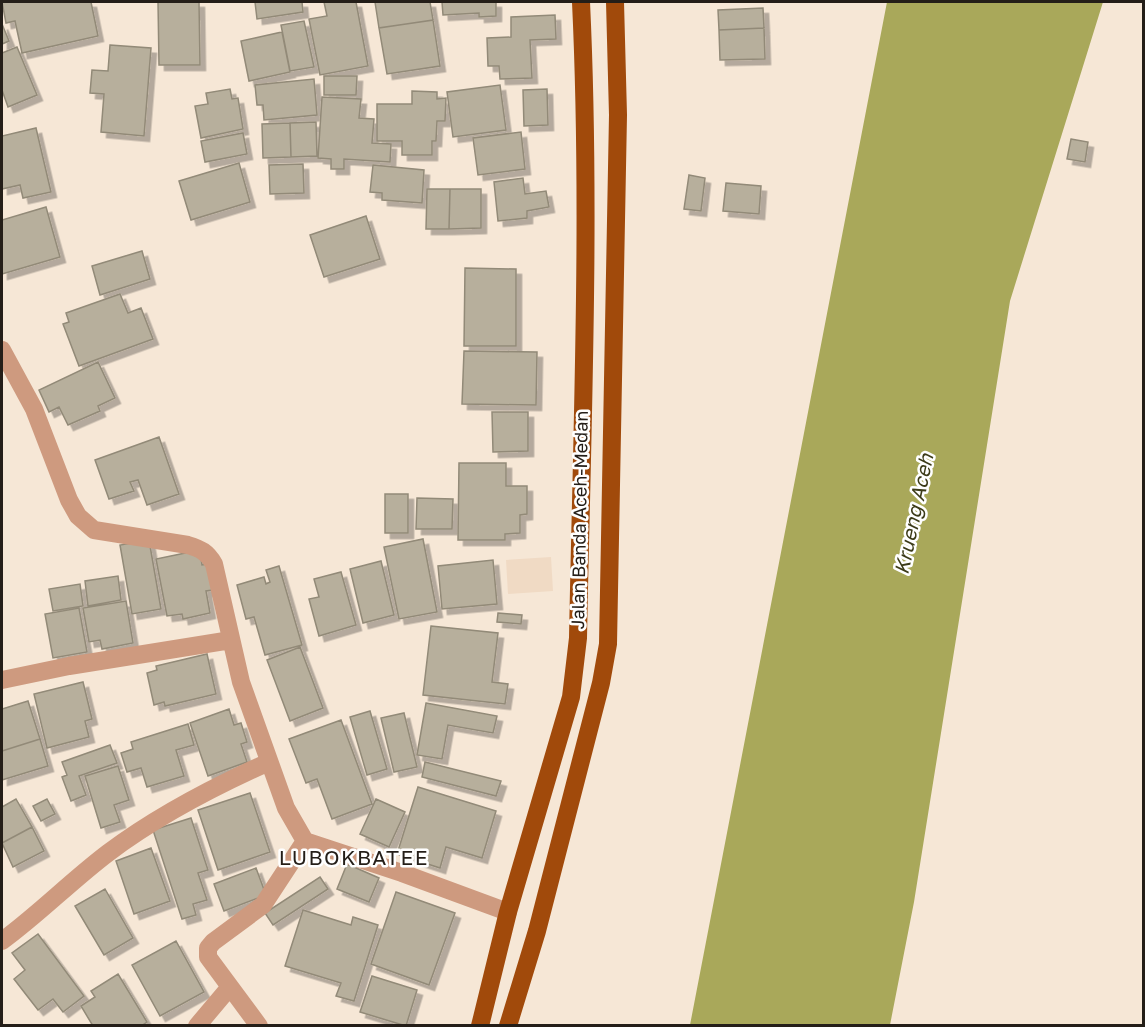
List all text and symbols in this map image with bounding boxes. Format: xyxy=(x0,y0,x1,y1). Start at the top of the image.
street label: Jalan Banda Aceh-Medan xyxy=(566,410,592,630)
water label: Krueng Aceh xyxy=(889,451,939,577)
district label: LUBOKBATEE xyxy=(279,844,429,870)

